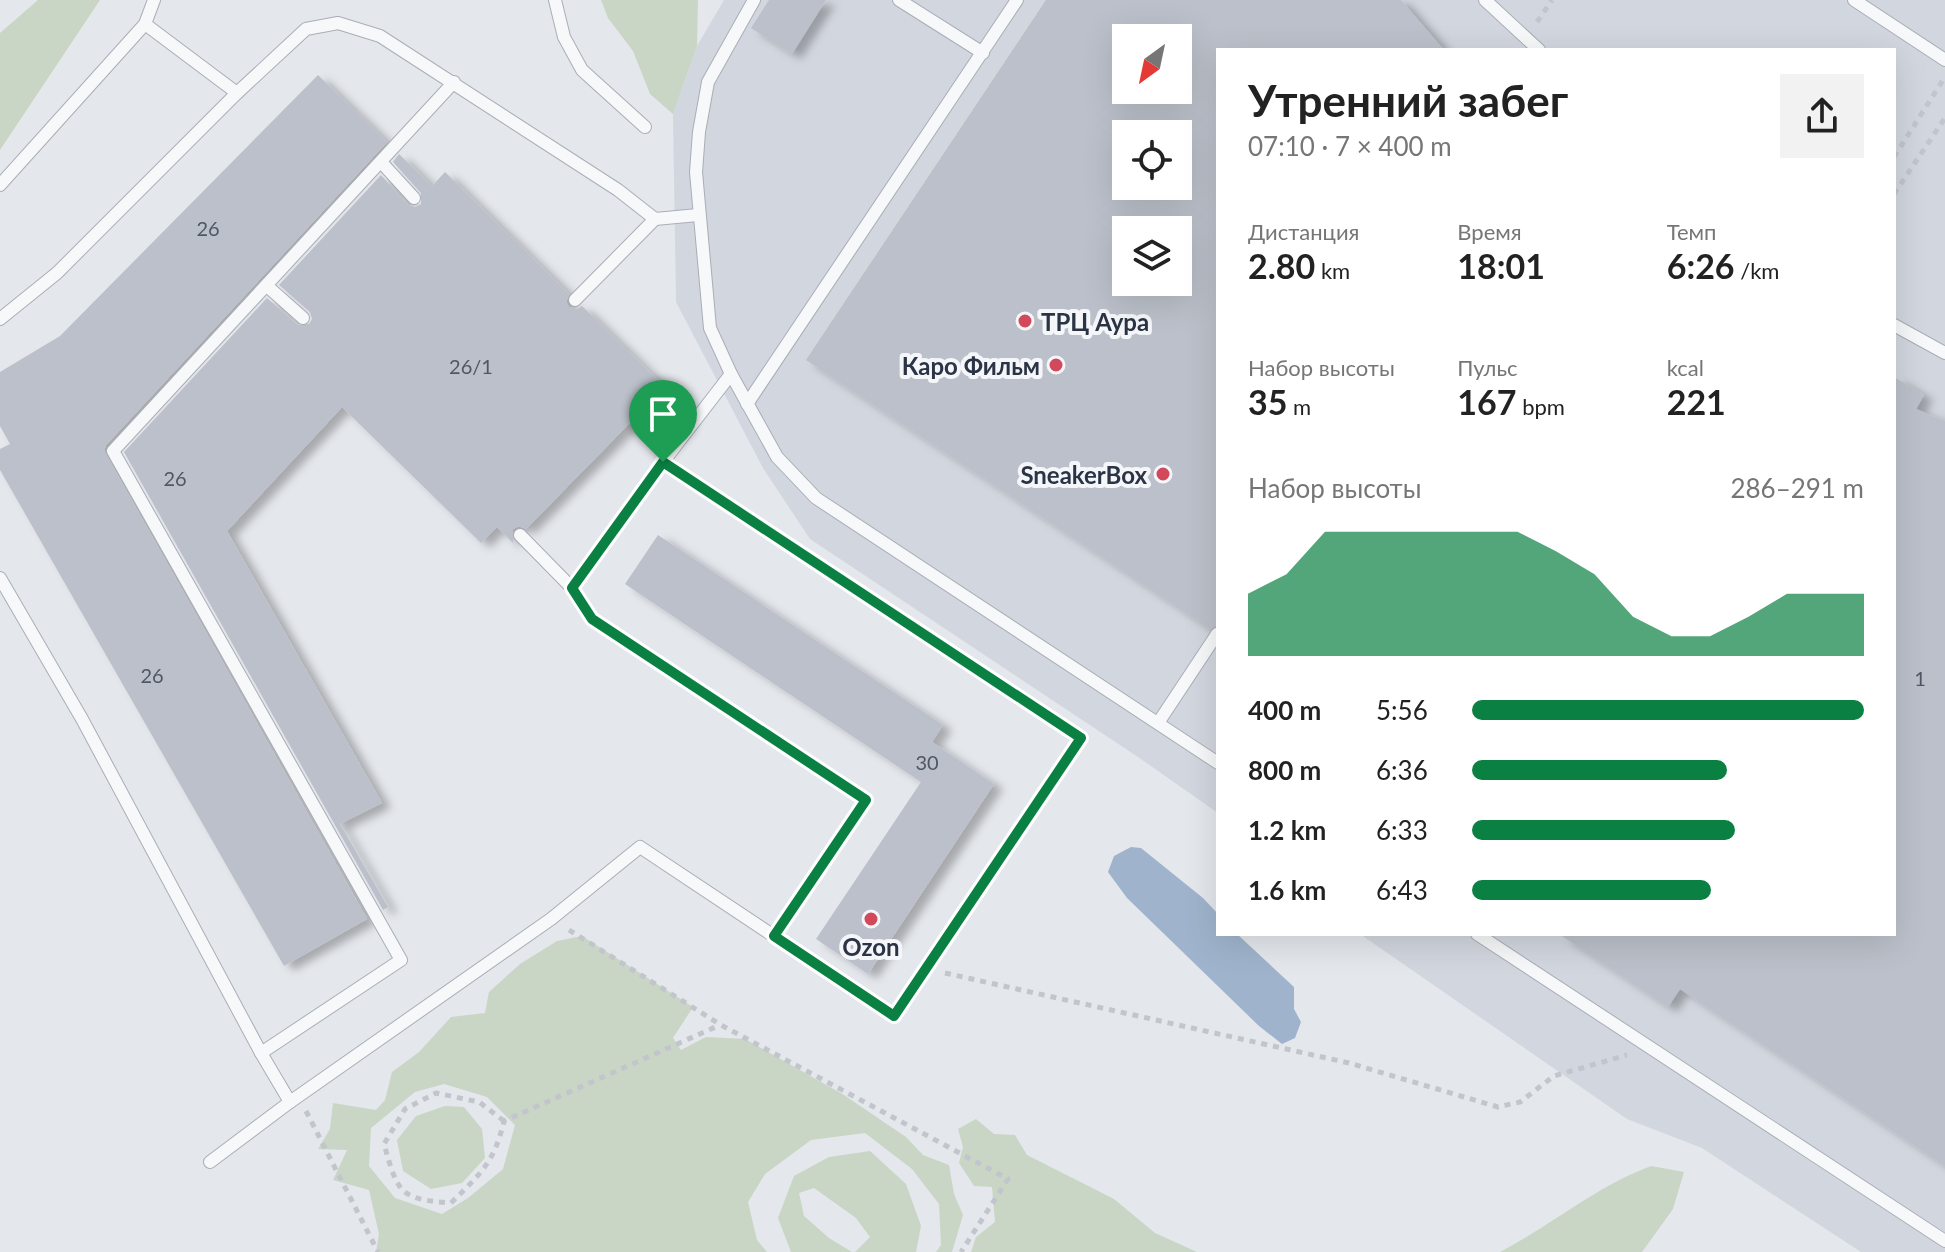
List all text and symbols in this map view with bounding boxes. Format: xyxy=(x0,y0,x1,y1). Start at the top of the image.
north arrow xyxy=(1112,24,1192,104)
map controls xyxy=(1112,24,1192,296)
text: Утренний забег xyxy=(1248,74,1568,126)
button: share xyxy=(1780,74,1864,158)
button: locate xyxy=(1112,120,1192,200)
text: 07:10 · 7 × 400 m xyxy=(1248,130,1452,162)
house number: 26 xyxy=(196,216,220,240)
button: layers xyxy=(1112,216,1192,296)
text: Дистанция xyxy=(1248,218,1359,245)
text: Время xyxy=(1457,218,1522,245)
text: Темп xyxy=(1667,218,1717,245)
text: 2.80 xyxy=(1248,245,1315,286)
text: 18:01 xyxy=(1457,245,1545,286)
text: 6:26 xyxy=(1667,245,1735,286)
text: km xyxy=(1315,257,1350,284)
text: /km xyxy=(1735,257,1779,284)
place label: ТРЦ Аура xyxy=(1041,307,1149,336)
marker: ТРЦ Аура xyxy=(1016,312,1034,330)
place label: Каро Фильм xyxy=(902,351,1040,380)
house number: 26/1 xyxy=(449,354,493,378)
text: Набор высоты xyxy=(1248,354,1395,381)
text: Пульс xyxy=(1457,354,1518,381)
text: kcal xyxy=(1667,354,1704,381)
marker: Каро Фильм xyxy=(1047,356,1065,374)
pin xyxy=(629,380,697,462)
text: 35 xyxy=(1248,381,1287,422)
text: 167 xyxy=(1457,381,1517,422)
text: 221 xyxy=(1667,381,1726,422)
icon: arrive xyxy=(641,392,685,436)
text: m xyxy=(1287,393,1311,420)
text: bpm xyxy=(1517,393,1565,420)
place label: SneakerBox xyxy=(1020,460,1147,489)
marker: SneakerBox xyxy=(1154,465,1172,483)
house number: 26 xyxy=(163,466,187,490)
text: Набор высоты xyxy=(1248,472,1422,504)
text: 286–291 m xyxy=(1730,472,1864,504)
house number: 26 xyxy=(140,663,164,687)
house number: 1 xyxy=(1914,666,1926,690)
text: 400 m xyxy=(1248,694,1321,726)
text: 5:56 xyxy=(1376,694,1428,726)
house number: 30 xyxy=(915,750,939,774)
text: 800 m xyxy=(1248,754,1321,786)
text: 6:36 xyxy=(1376,754,1428,786)
text: 1.2 km xyxy=(1248,814,1326,846)
text: 6:33 xyxy=(1376,814,1428,846)
text: 1.6 km xyxy=(1248,874,1326,906)
text: 6:43 xyxy=(1376,874,1428,906)
marker: Ozon xyxy=(862,910,880,928)
place label: Ozon xyxy=(842,932,900,961)

